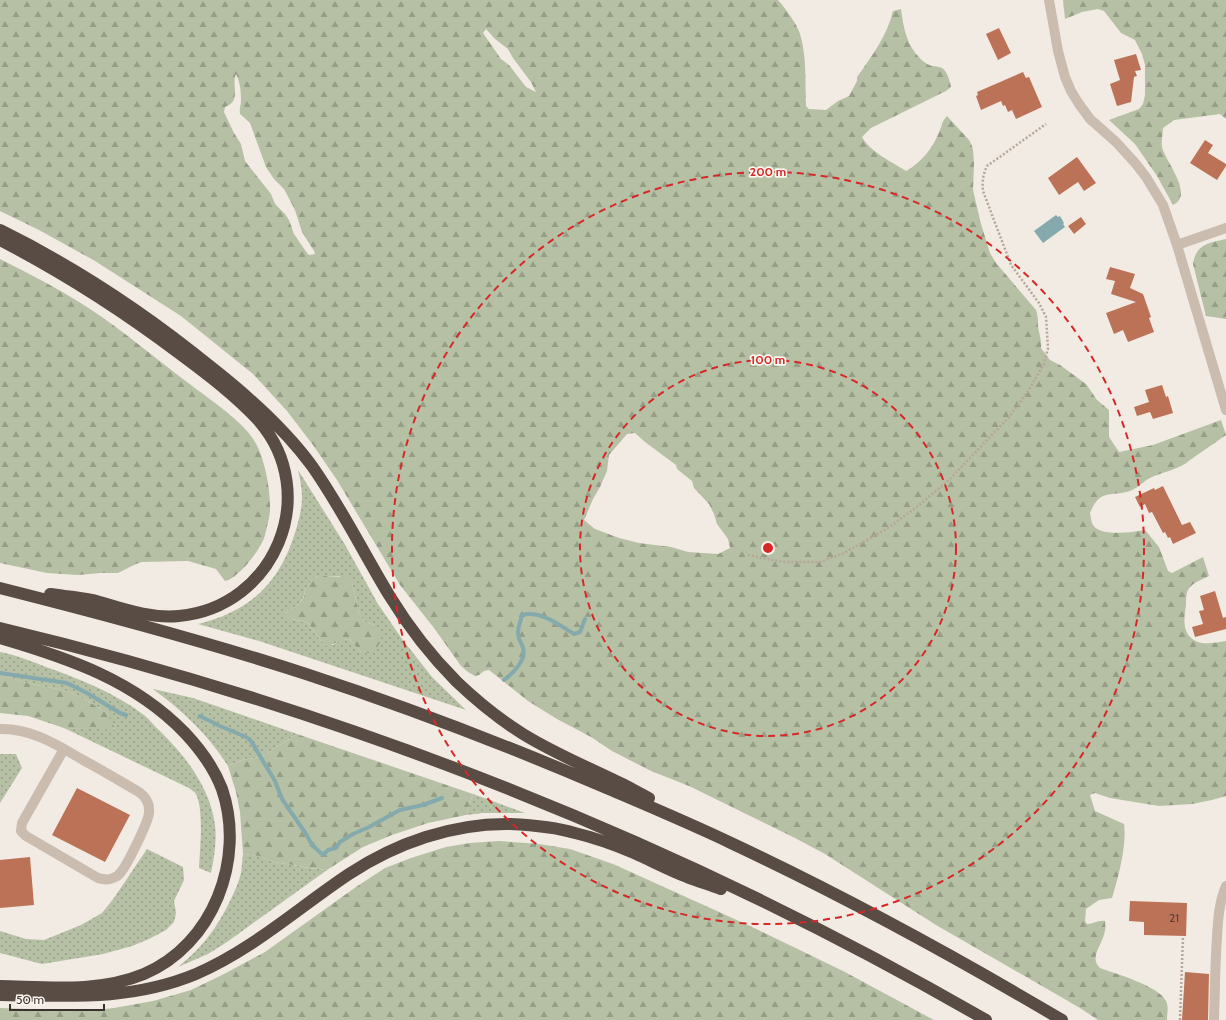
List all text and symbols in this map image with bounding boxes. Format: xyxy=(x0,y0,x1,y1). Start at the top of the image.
text: 200 m xyxy=(750,164,786,179)
text: 100 m xyxy=(751,352,785,367)
centre of rings xyxy=(761,541,775,555)
house number: 21 xyxy=(1169,910,1179,925)
scale bar xyxy=(10,986,104,1012)
text: 50 m xyxy=(16,992,44,1007)

